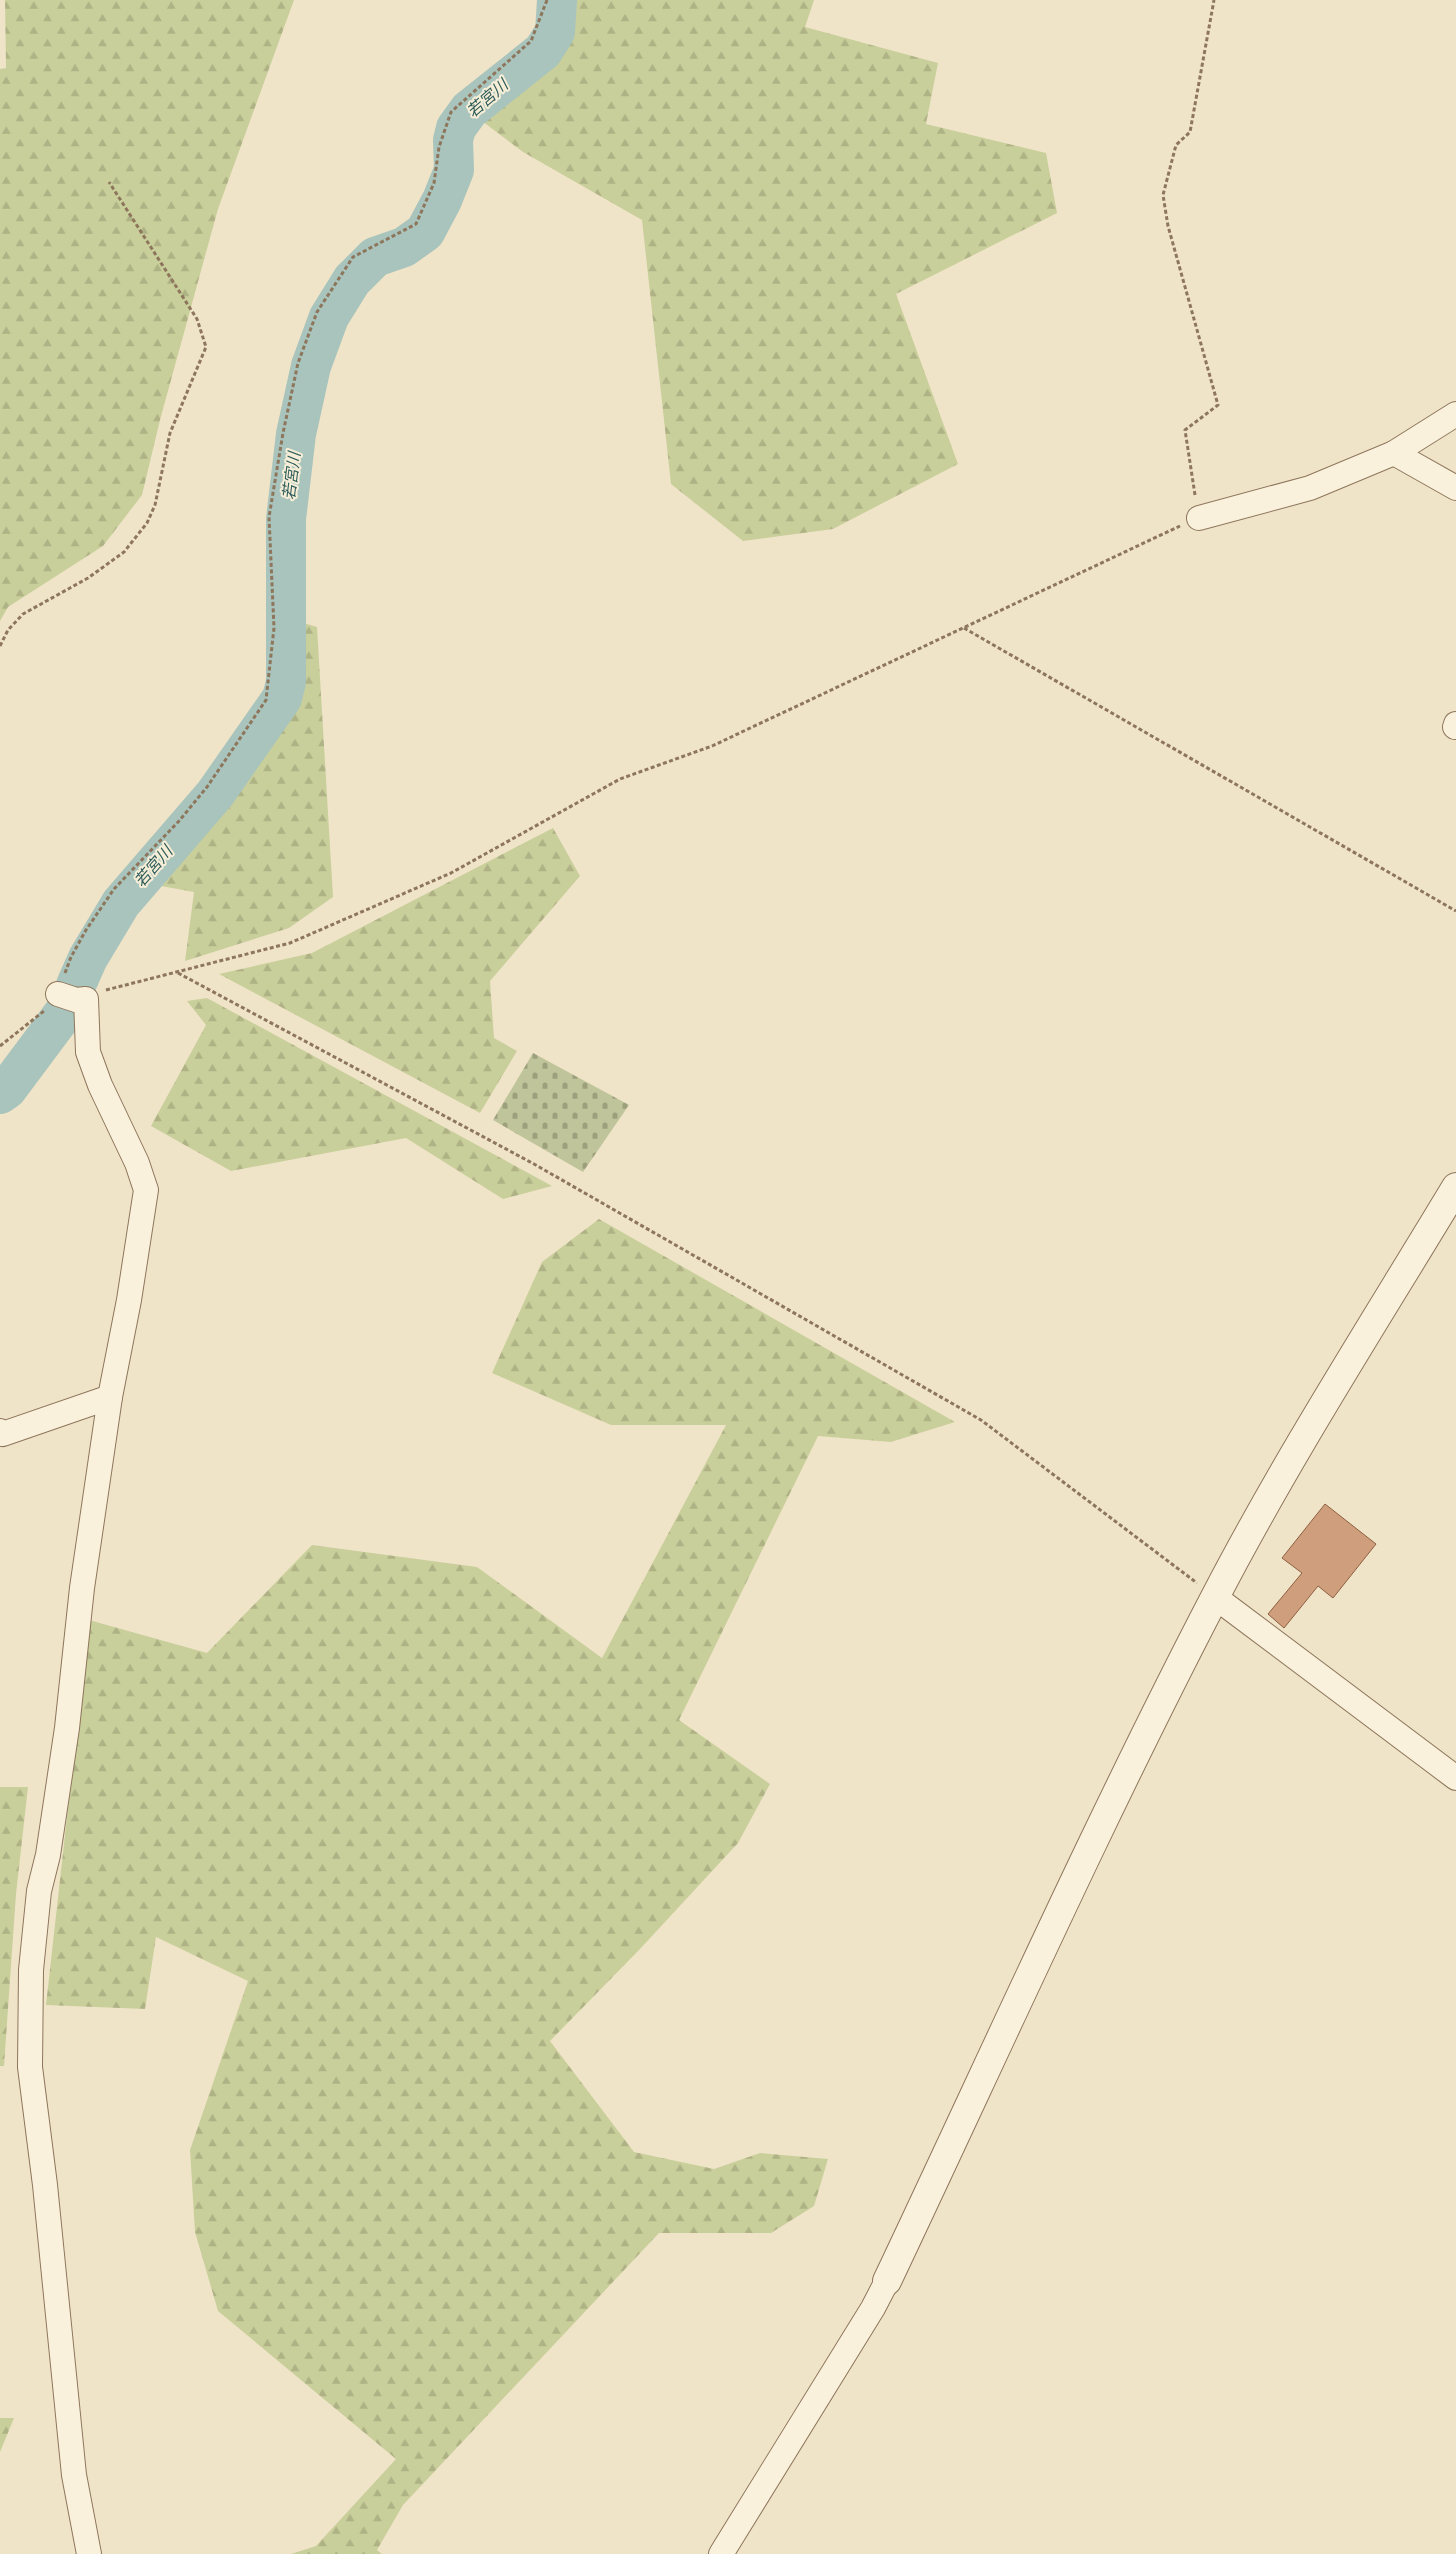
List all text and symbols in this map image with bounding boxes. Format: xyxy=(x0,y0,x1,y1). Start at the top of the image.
water label: 若宮川 xyxy=(462,73,515,124)
water label: 若宮川 xyxy=(277,449,307,501)
water label: 若宮川 xyxy=(129,839,180,893)

